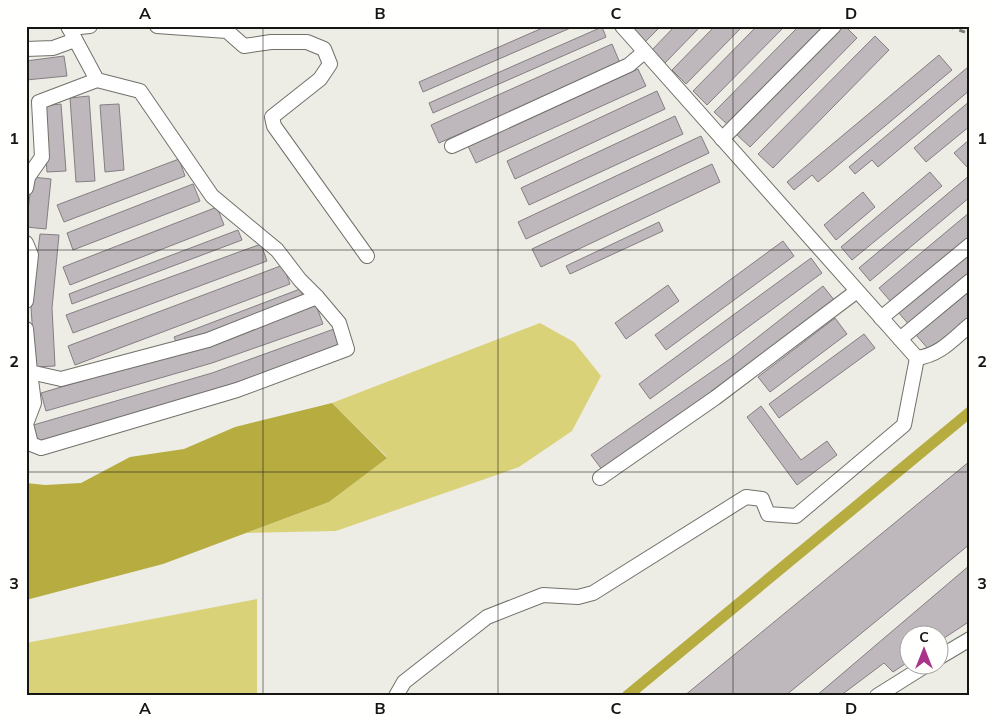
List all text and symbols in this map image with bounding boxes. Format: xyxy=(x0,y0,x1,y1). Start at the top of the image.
text: A xyxy=(139,3,151,23)
text: B xyxy=(374,3,386,23)
text: C xyxy=(611,3,622,23)
text: D xyxy=(845,3,857,23)
text: 1 xyxy=(9,128,19,148)
text: 1 xyxy=(977,128,987,148)
text: 2 xyxy=(9,351,19,371)
text: 2 xyxy=(977,351,987,371)
text: 3 xyxy=(9,573,19,593)
text: 3 xyxy=(977,573,987,593)
north arrow xyxy=(898,624,948,674)
text: С xyxy=(919,628,929,646)
text: A xyxy=(139,698,151,718)
text: B xyxy=(374,698,386,718)
text: C xyxy=(611,698,622,718)
text: D xyxy=(845,698,857,718)

